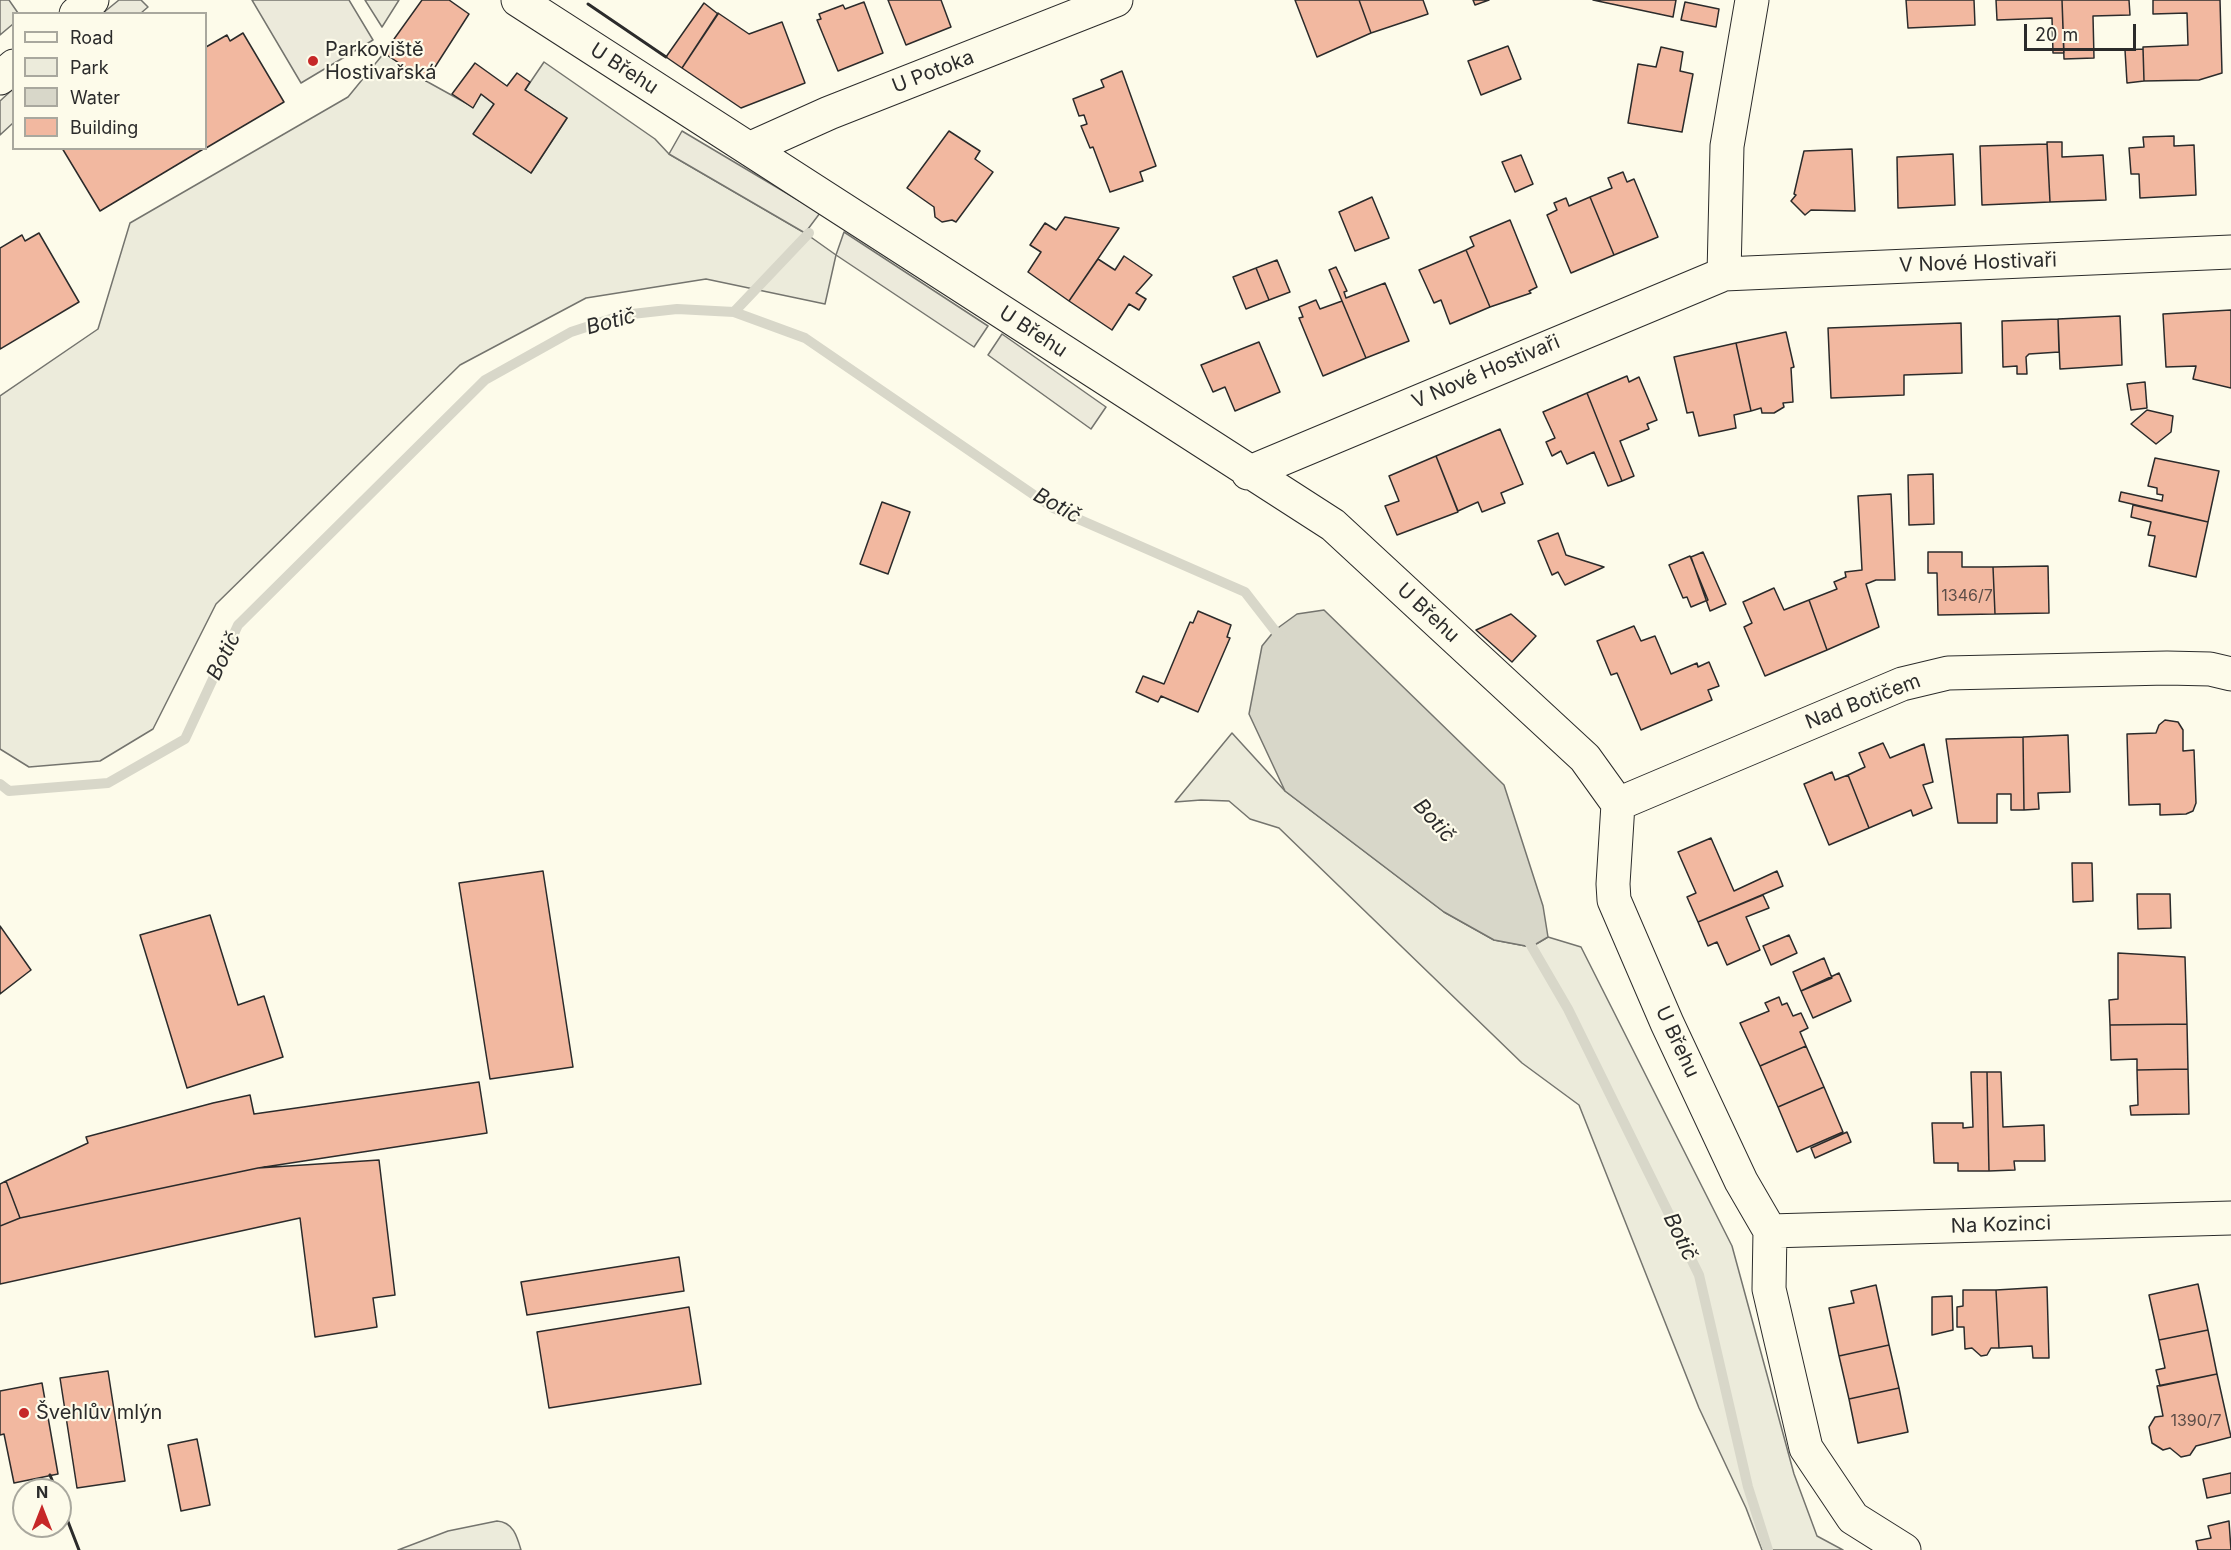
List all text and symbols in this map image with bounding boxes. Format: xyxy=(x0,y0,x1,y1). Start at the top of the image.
legend xyxy=(12,12,207,150)
scale bar xyxy=(2027,12,2140,50)
text: 20 m xyxy=(2035,24,2078,45)
text: Road xyxy=(70,27,113,48)
place label: Parkoviště Hostivařská xyxy=(325,38,436,85)
street label: U Břehu xyxy=(586,38,662,100)
street label: U Potoka xyxy=(889,45,977,99)
marker: Parkoviště Hostivařská xyxy=(306,54,320,68)
text: Park xyxy=(70,57,109,78)
text: Water xyxy=(70,87,120,108)
text: Building xyxy=(70,117,138,138)
street label: V Nové Hostivaři xyxy=(1899,248,2057,278)
street label: U Břehu xyxy=(995,301,1071,363)
water label: Botič xyxy=(583,303,639,341)
street label: V Nové Hostivaři xyxy=(1409,330,1563,414)
water label: Botič xyxy=(1029,483,1085,529)
street label: U Břehu xyxy=(1392,578,1464,648)
house number: 1346/7 xyxy=(1941,586,1993,606)
water label: Botič xyxy=(202,628,246,684)
street label: Nad Botičem xyxy=(1802,669,1924,735)
water label: Botič xyxy=(1408,794,1460,848)
street label: U Břehu xyxy=(1650,1002,1704,1082)
water label: Botič xyxy=(1658,1209,1702,1265)
street label: Na Kozinci xyxy=(1950,1211,2052,1239)
place label: Švehlův mlýn xyxy=(36,1401,162,1425)
marker: Švehlův mlýn xyxy=(17,1406,31,1420)
house number: 1390/7 xyxy=(2170,1411,2222,1431)
north arrow xyxy=(12,1478,72,1538)
text: N xyxy=(36,1482,48,1502)

